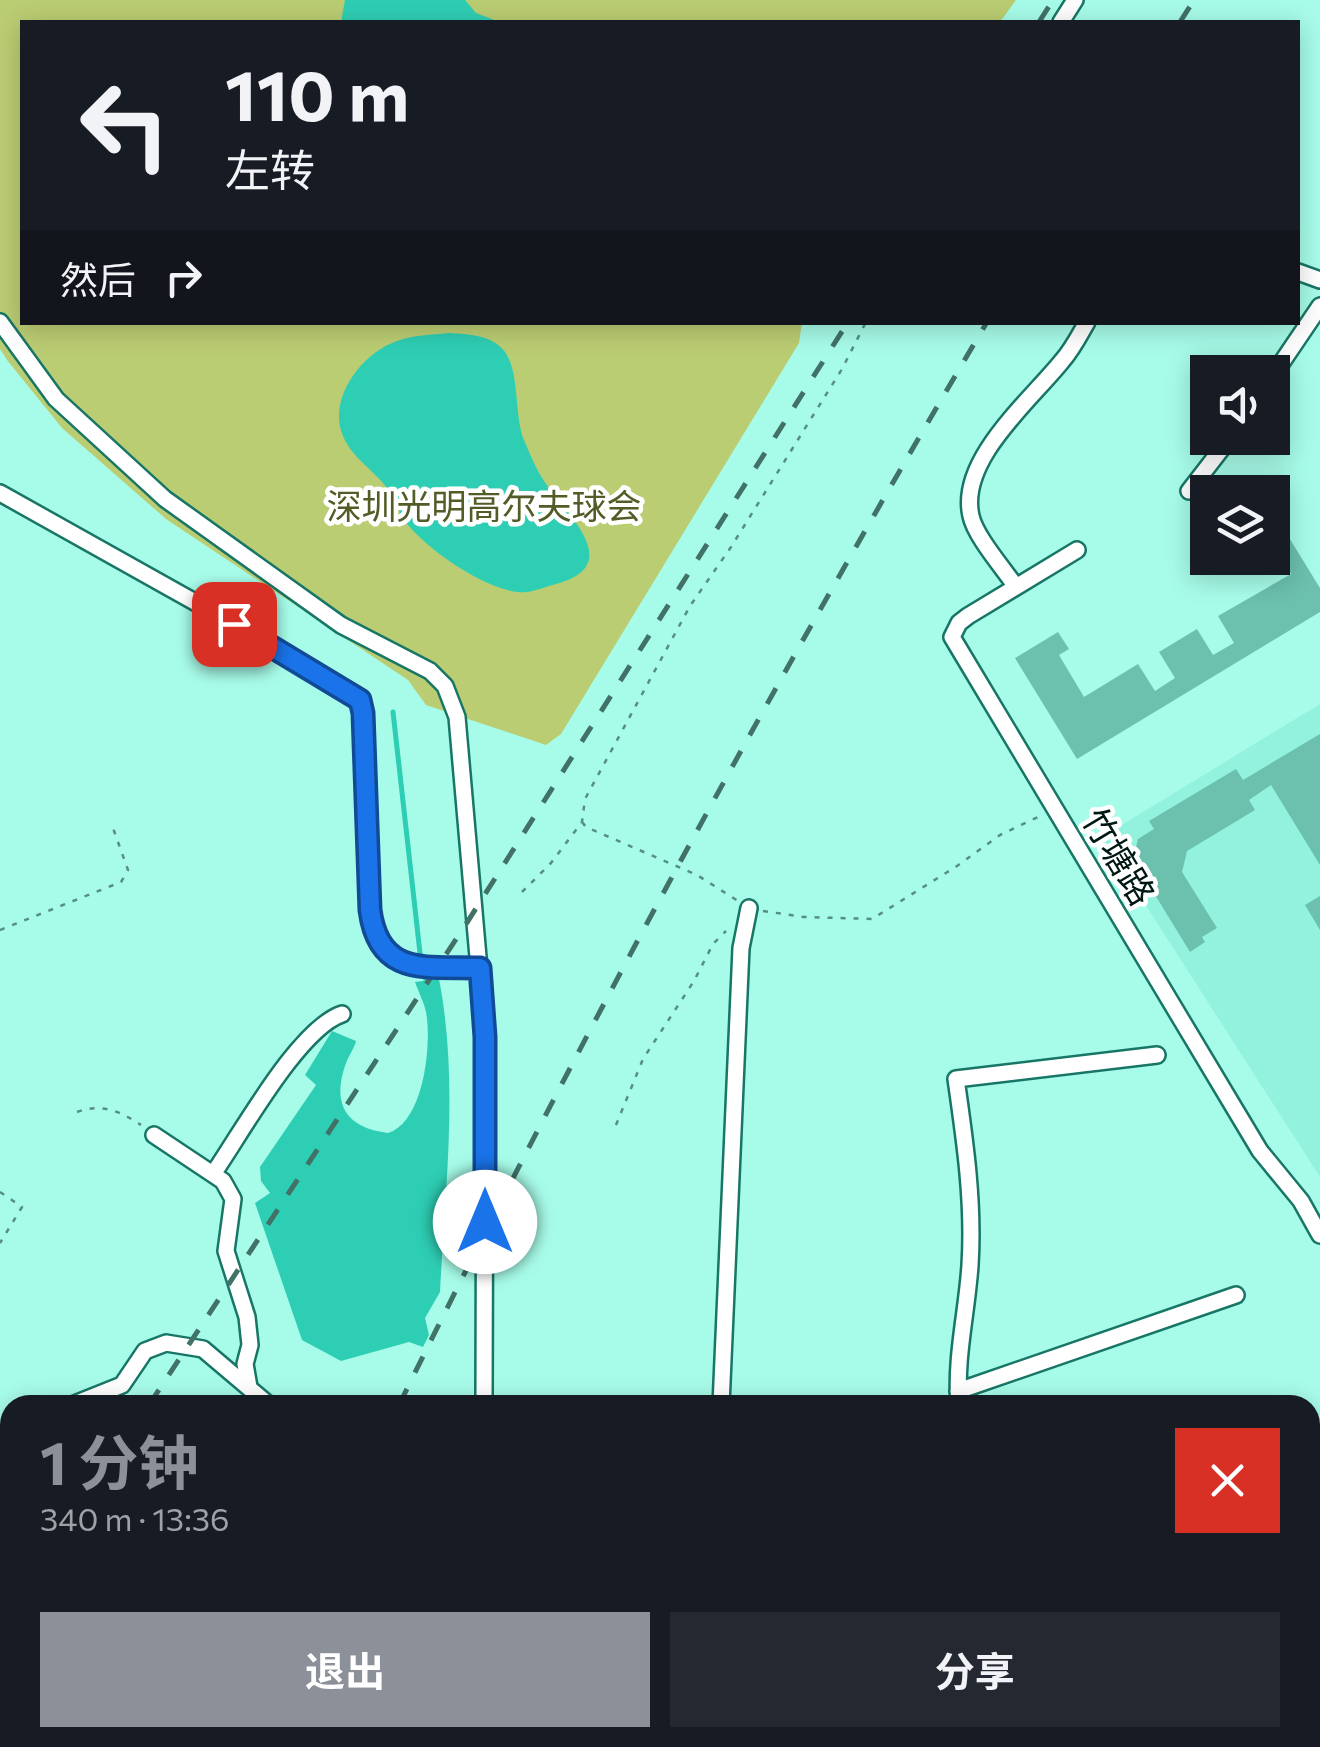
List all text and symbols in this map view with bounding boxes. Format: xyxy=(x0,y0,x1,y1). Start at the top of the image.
text: 110 m xyxy=(225,50,409,135)
icon: left xyxy=(60,60,190,190)
text: 左转 xyxy=(225,141,315,196)
icon: right xyxy=(156,250,211,305)
text: 然后 xyxy=(60,255,136,302)
map controls xyxy=(1190,355,1290,575)
button: sound xyxy=(1190,355,1290,455)
button: layers xyxy=(1190,475,1290,575)
park label: 深圳光明高尔夫球会 xyxy=(326,483,642,526)
pin xyxy=(192,582,277,667)
icon: arrive xyxy=(207,597,262,652)
street label: 竹塘路 xyxy=(1075,800,1166,912)
position arrow xyxy=(433,1170,537,1274)
text: 1 分钟 xyxy=(40,1424,199,1497)
button: close xyxy=(1175,1428,1280,1533)
text: 340 m · 13:36 xyxy=(40,1498,229,1538)
button: 退出 xyxy=(40,1612,650,1727)
button: 分享 xyxy=(670,1612,1280,1727)

